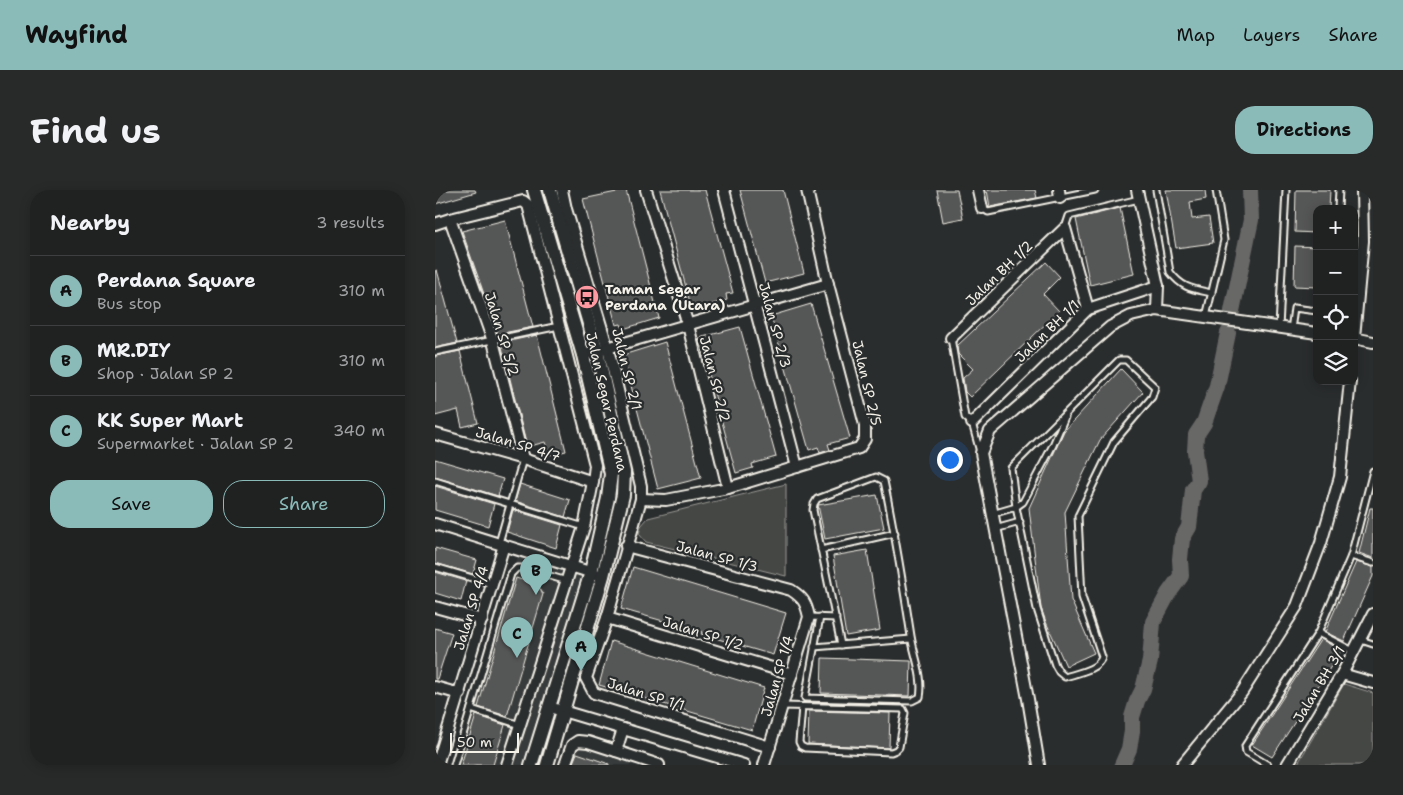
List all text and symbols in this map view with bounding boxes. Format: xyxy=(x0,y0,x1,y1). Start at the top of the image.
text: Wayfind xyxy=(25,19,128,51)
text: Map xyxy=(1177,23,1215,47)
text: Layers xyxy=(1243,23,1300,47)
text: Share xyxy=(1328,23,1378,47)
button: Directions xyxy=(1235,106,1373,154)
text: Find us xyxy=(30,107,161,154)
map controls xyxy=(1313,205,1358,385)
button: + xyxy=(1313,205,1358,250)
text: Nearby xyxy=(50,209,130,237)
text: 3 results xyxy=(316,212,385,233)
street label: Jalan BH 1/2 xyxy=(962,237,1036,309)
button: − xyxy=(1313,250,1358,295)
text: Perdana Square xyxy=(97,268,256,293)
text: A xyxy=(60,280,72,301)
text: 310 m xyxy=(338,280,385,301)
place label: Taman Segar Perdana (Utara) xyxy=(605,280,725,314)
street label: Jalan SP 2/3 xyxy=(755,280,795,370)
bus stop icon: Taman Segar Perdana (Utara) xyxy=(574,284,600,310)
street label: Jalan SP 5/2 xyxy=(481,290,523,378)
text: Bus stop xyxy=(97,293,162,314)
button: locate xyxy=(1313,295,1358,340)
street label: Jalan BH 1/1 xyxy=(1011,296,1083,366)
street label: Jalan SP 2/1 xyxy=(608,326,646,412)
street label: Jalan Segar Perdana xyxy=(582,330,632,474)
street label: Jalan SP 2/2 xyxy=(696,334,734,424)
text: MR.DIY xyxy=(97,338,171,363)
street label: Jalan SP 2/5 xyxy=(848,339,886,427)
button: layers xyxy=(1313,340,1358,385)
text: B xyxy=(61,350,71,371)
text: 310 m xyxy=(338,350,385,371)
text: Shop · Jalan SP 2 xyxy=(97,363,234,384)
text: KK Super Mart xyxy=(97,408,243,433)
text: C xyxy=(61,420,71,441)
text: 340 m xyxy=(333,420,385,441)
street label: Jalan SP 4/7 xyxy=(473,423,563,465)
text: Supermarket · Jalan SP 2 xyxy=(97,433,294,454)
your location xyxy=(937,447,963,473)
button: Save xyxy=(50,480,213,528)
button: Share xyxy=(223,480,385,528)
street label: Jalan SP 1/3 xyxy=(674,536,760,576)
pin: B xyxy=(520,554,552,595)
street label: Jalan SP 4/4 xyxy=(450,563,492,652)
street label: Jalan SP 1/2 xyxy=(660,612,746,654)
pin: C xyxy=(501,617,533,658)
pin: A xyxy=(565,630,597,671)
street label: Jalan SP 1/4 xyxy=(757,633,797,719)
street label: Jalan BH 3/1 xyxy=(1289,642,1349,726)
street label: Jalan SP 1/1 xyxy=(605,674,687,714)
scale bar xyxy=(450,730,519,753)
text: 50 m xyxy=(457,733,492,751)

